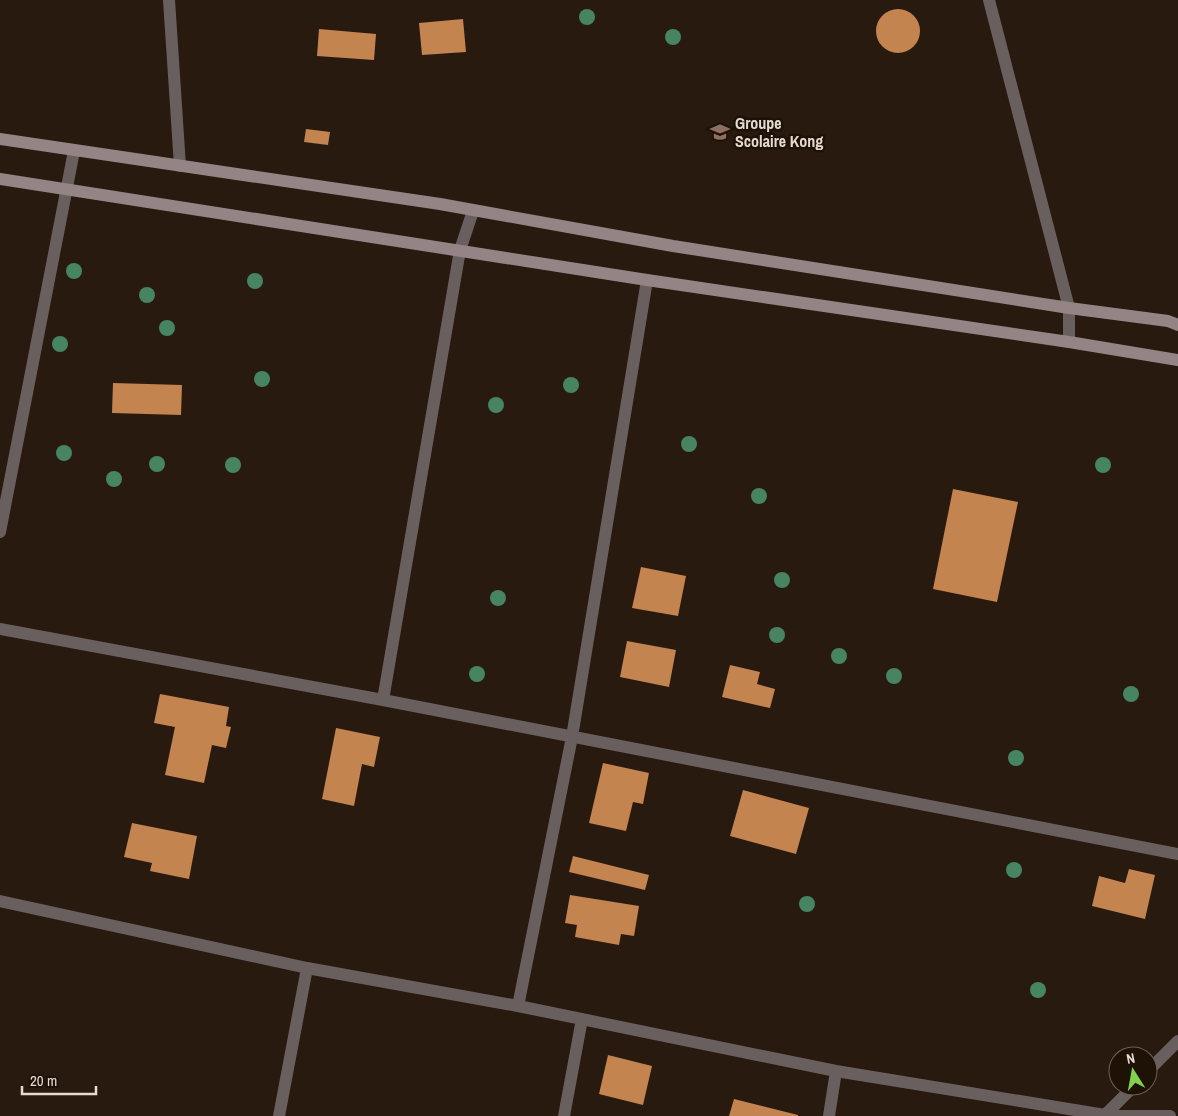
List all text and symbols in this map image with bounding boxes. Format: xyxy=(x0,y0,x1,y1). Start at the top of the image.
place label: Groupe Scolaire Kong xyxy=(735,112,823,152)
school or university icon: Groupe Scolaire Kong xyxy=(709,121,731,143)
north arrow xyxy=(1108,1046,1158,1096)
text: N xyxy=(1125,1049,1136,1068)
scale bar xyxy=(22,1064,96,1096)
text: 20 m xyxy=(30,1070,57,1091)

